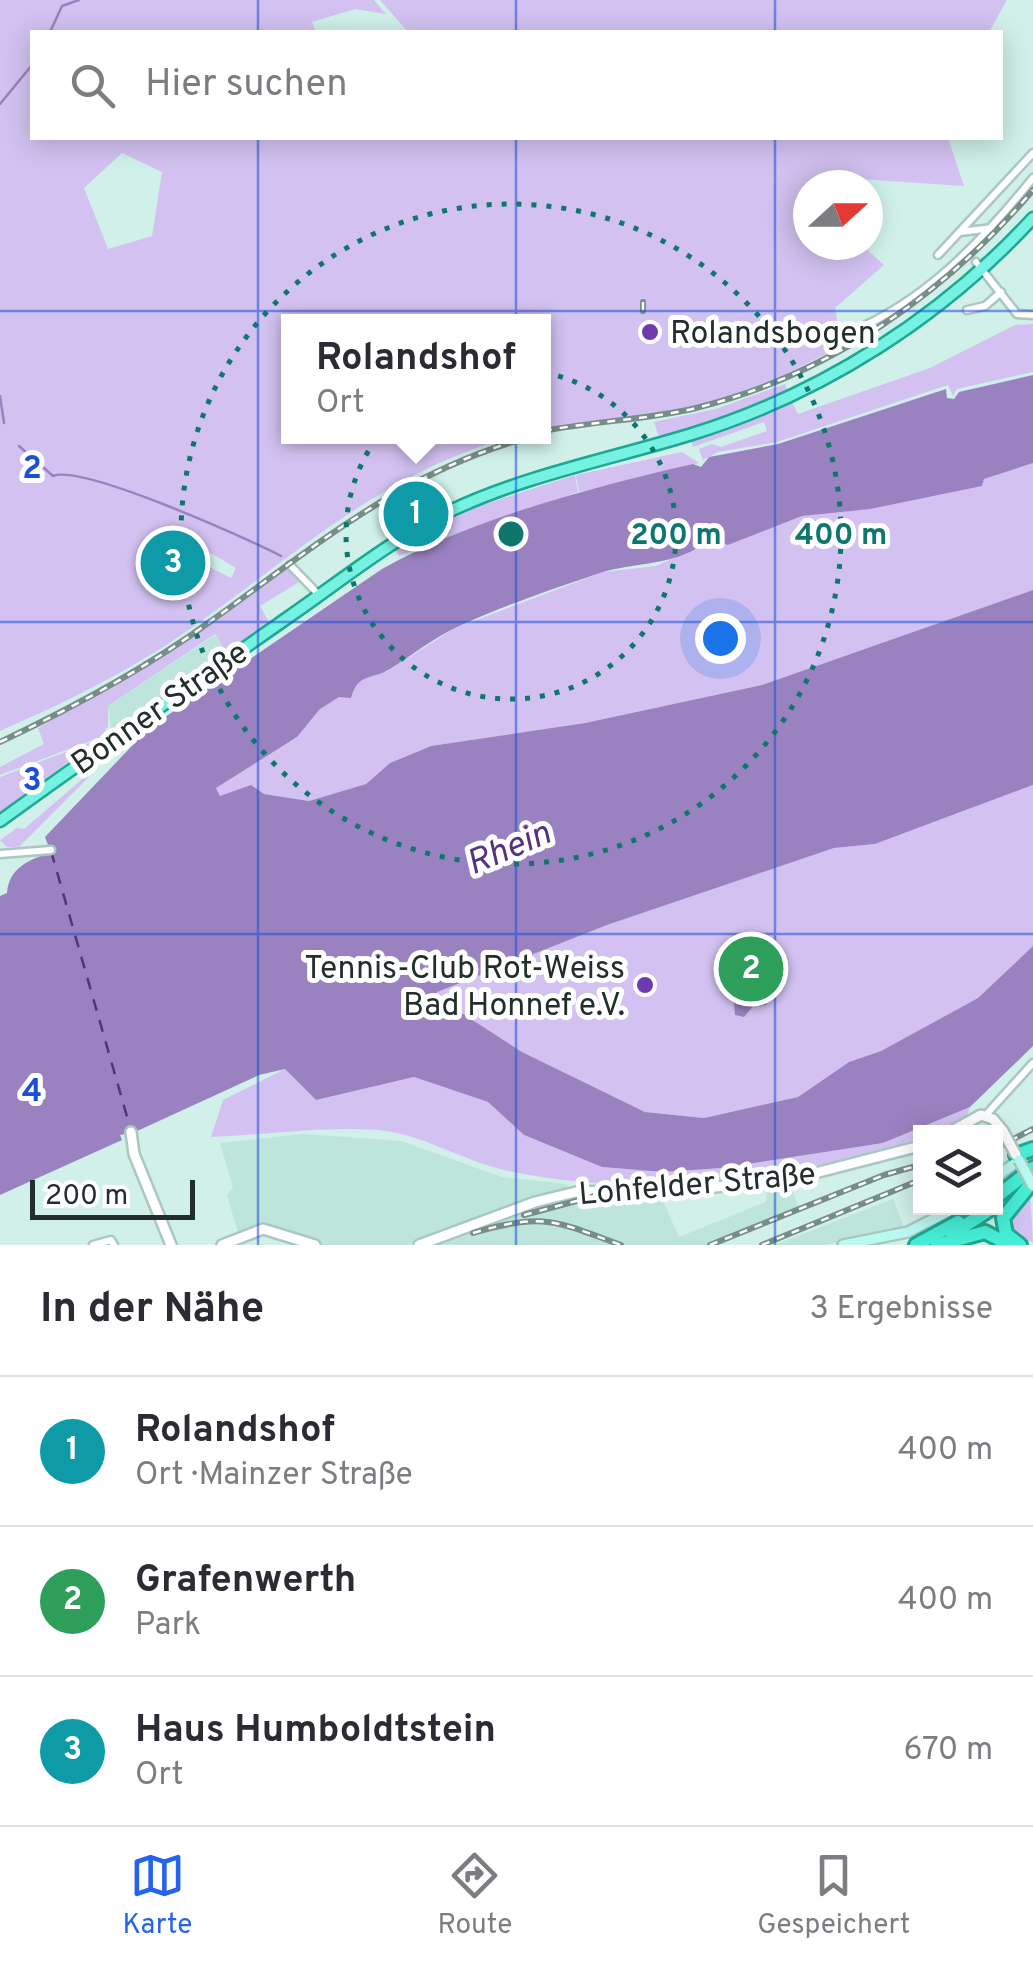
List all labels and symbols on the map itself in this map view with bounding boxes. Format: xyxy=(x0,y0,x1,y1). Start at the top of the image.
north arrow xyxy=(793,170,883,260)
place label: Rolandsbogen xyxy=(670,315,876,355)
marker: Rolandsbogen xyxy=(639,321,661,343)
text: 2 xyxy=(22,450,42,490)
pin: 1 xyxy=(384,476,448,552)
centre of rings xyxy=(493,516,529,552)
text: 200 m xyxy=(630,518,722,555)
text: 400 m xyxy=(795,518,887,555)
pin: 3 xyxy=(140,526,206,600)
your location xyxy=(695,613,746,664)
street label: Bonner Straße xyxy=(65,634,257,785)
text: 3 xyxy=(22,762,42,802)
water label: Rhein xyxy=(460,812,558,887)
pin: 2 xyxy=(718,932,784,1006)
place label: Tennis-Club Rot-Weiss Bad Honnef e.V. xyxy=(304,950,625,1027)
marker: Tennis-Club Rot-Weiss Bad Honnef e.V. xyxy=(634,974,656,996)
text: 4 xyxy=(22,1073,42,1113)
street label: Lohfelder Straße xyxy=(577,1156,817,1216)
scale bar xyxy=(30,1175,195,1220)

